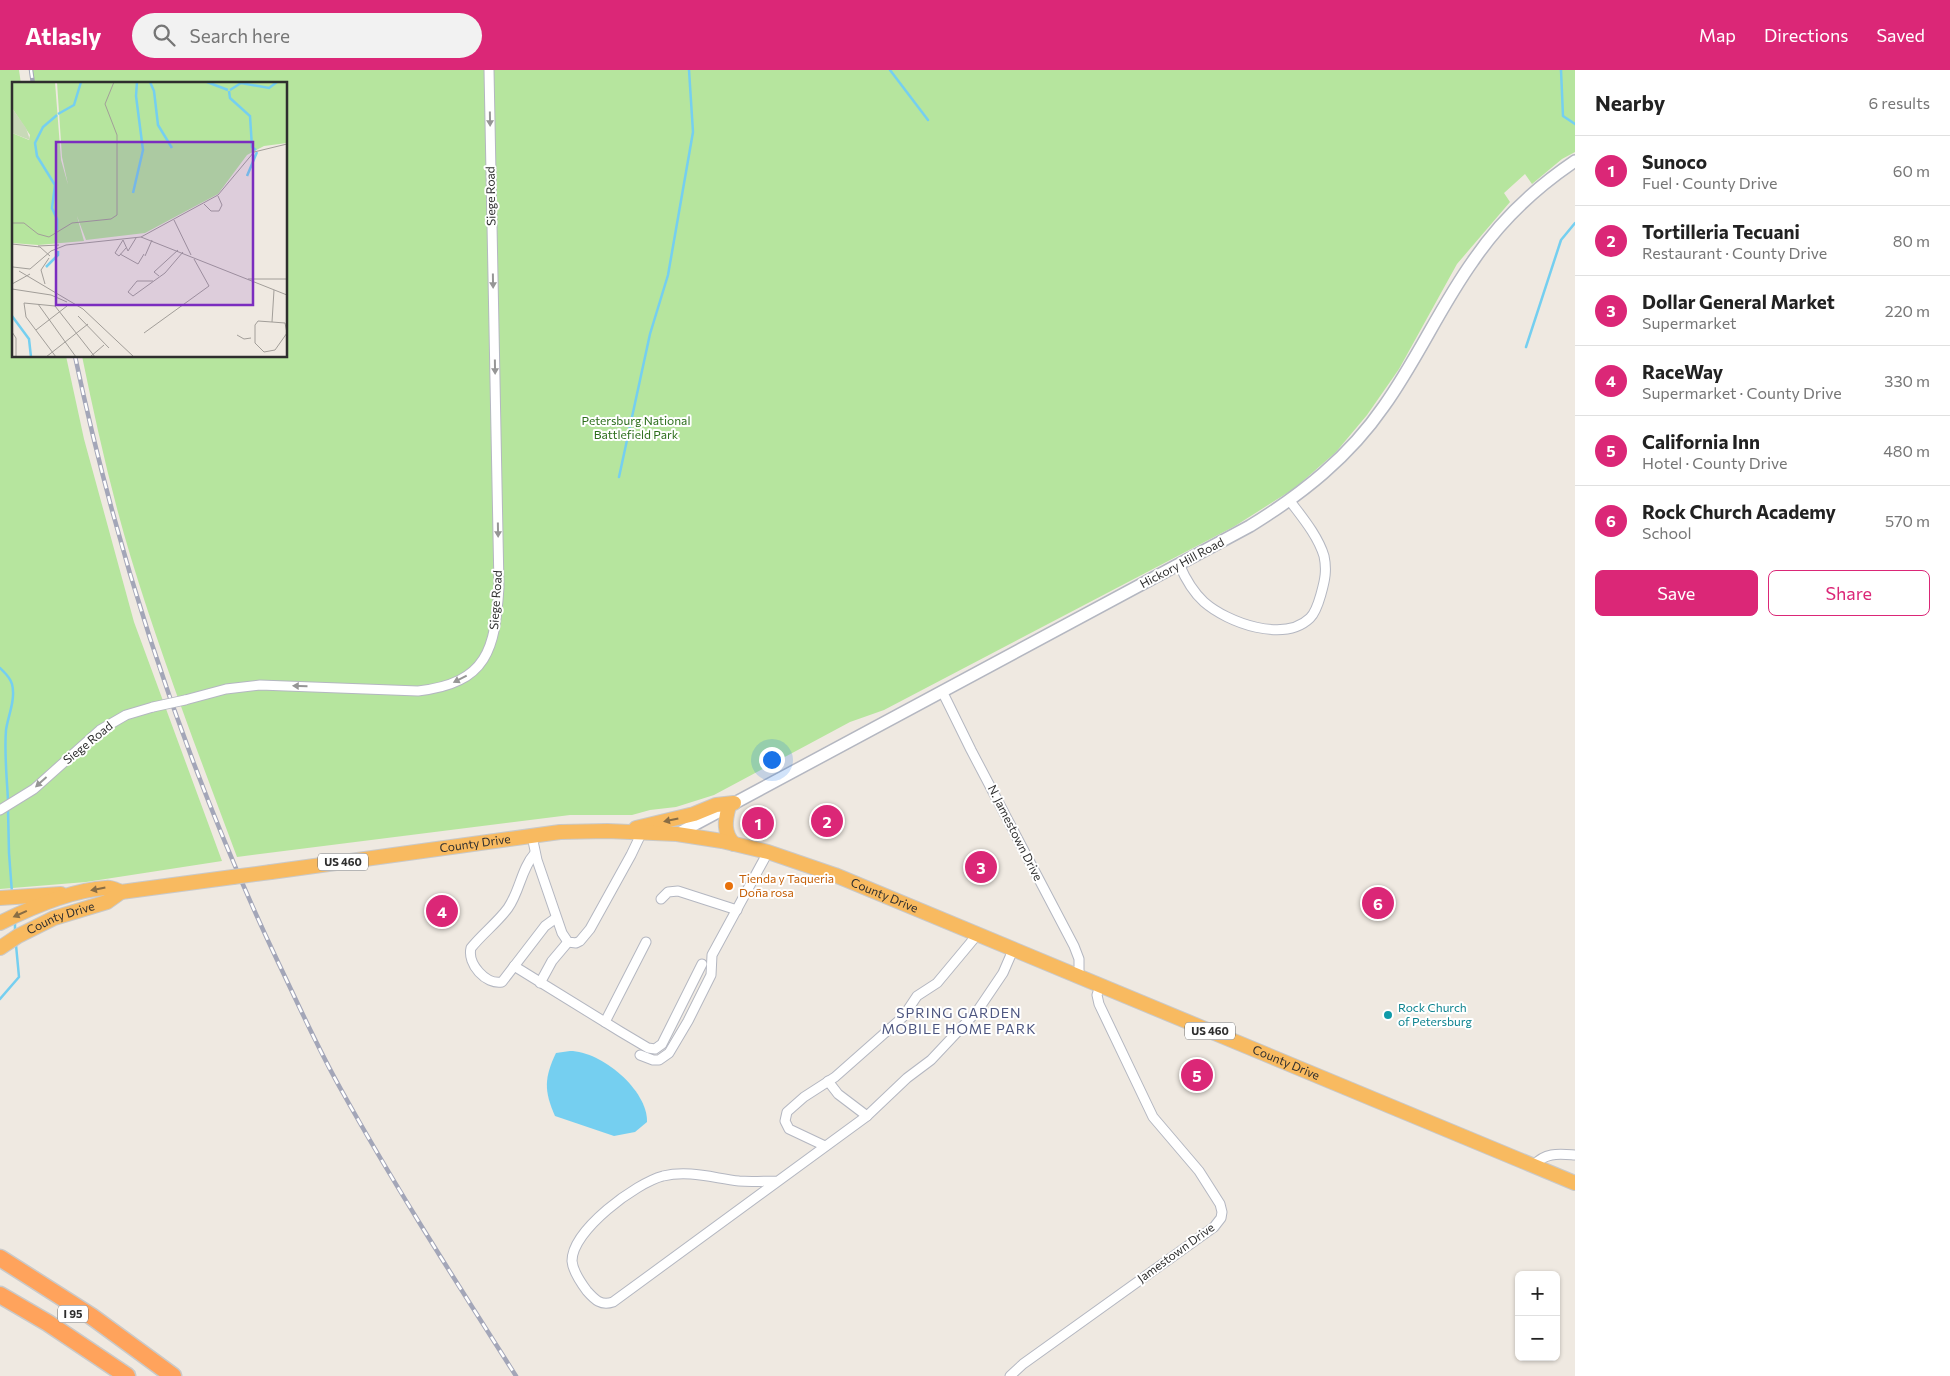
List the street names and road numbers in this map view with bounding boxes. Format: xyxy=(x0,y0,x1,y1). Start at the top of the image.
street label: Siege Road xyxy=(482,166,498,226)
street label: Hickory Hill Road xyxy=(1137,534,1226,590)
street label: Siege Road xyxy=(486,570,504,630)
street label: Siege Road xyxy=(60,718,115,766)
street label: N. Jamestown Drive xyxy=(985,782,1046,883)
street label: County Drive xyxy=(439,831,511,855)
road number: US 460 xyxy=(318,854,368,870)
street label: County Drive xyxy=(849,874,920,915)
street label: County Drive xyxy=(24,898,96,937)
road number: US 460 xyxy=(1185,1022,1235,1039)
street label: County Drive xyxy=(1251,1042,1322,1082)
street label: Jamestown Drive xyxy=(1134,1220,1217,1286)
road number: I 95 xyxy=(58,1306,88,1322)

